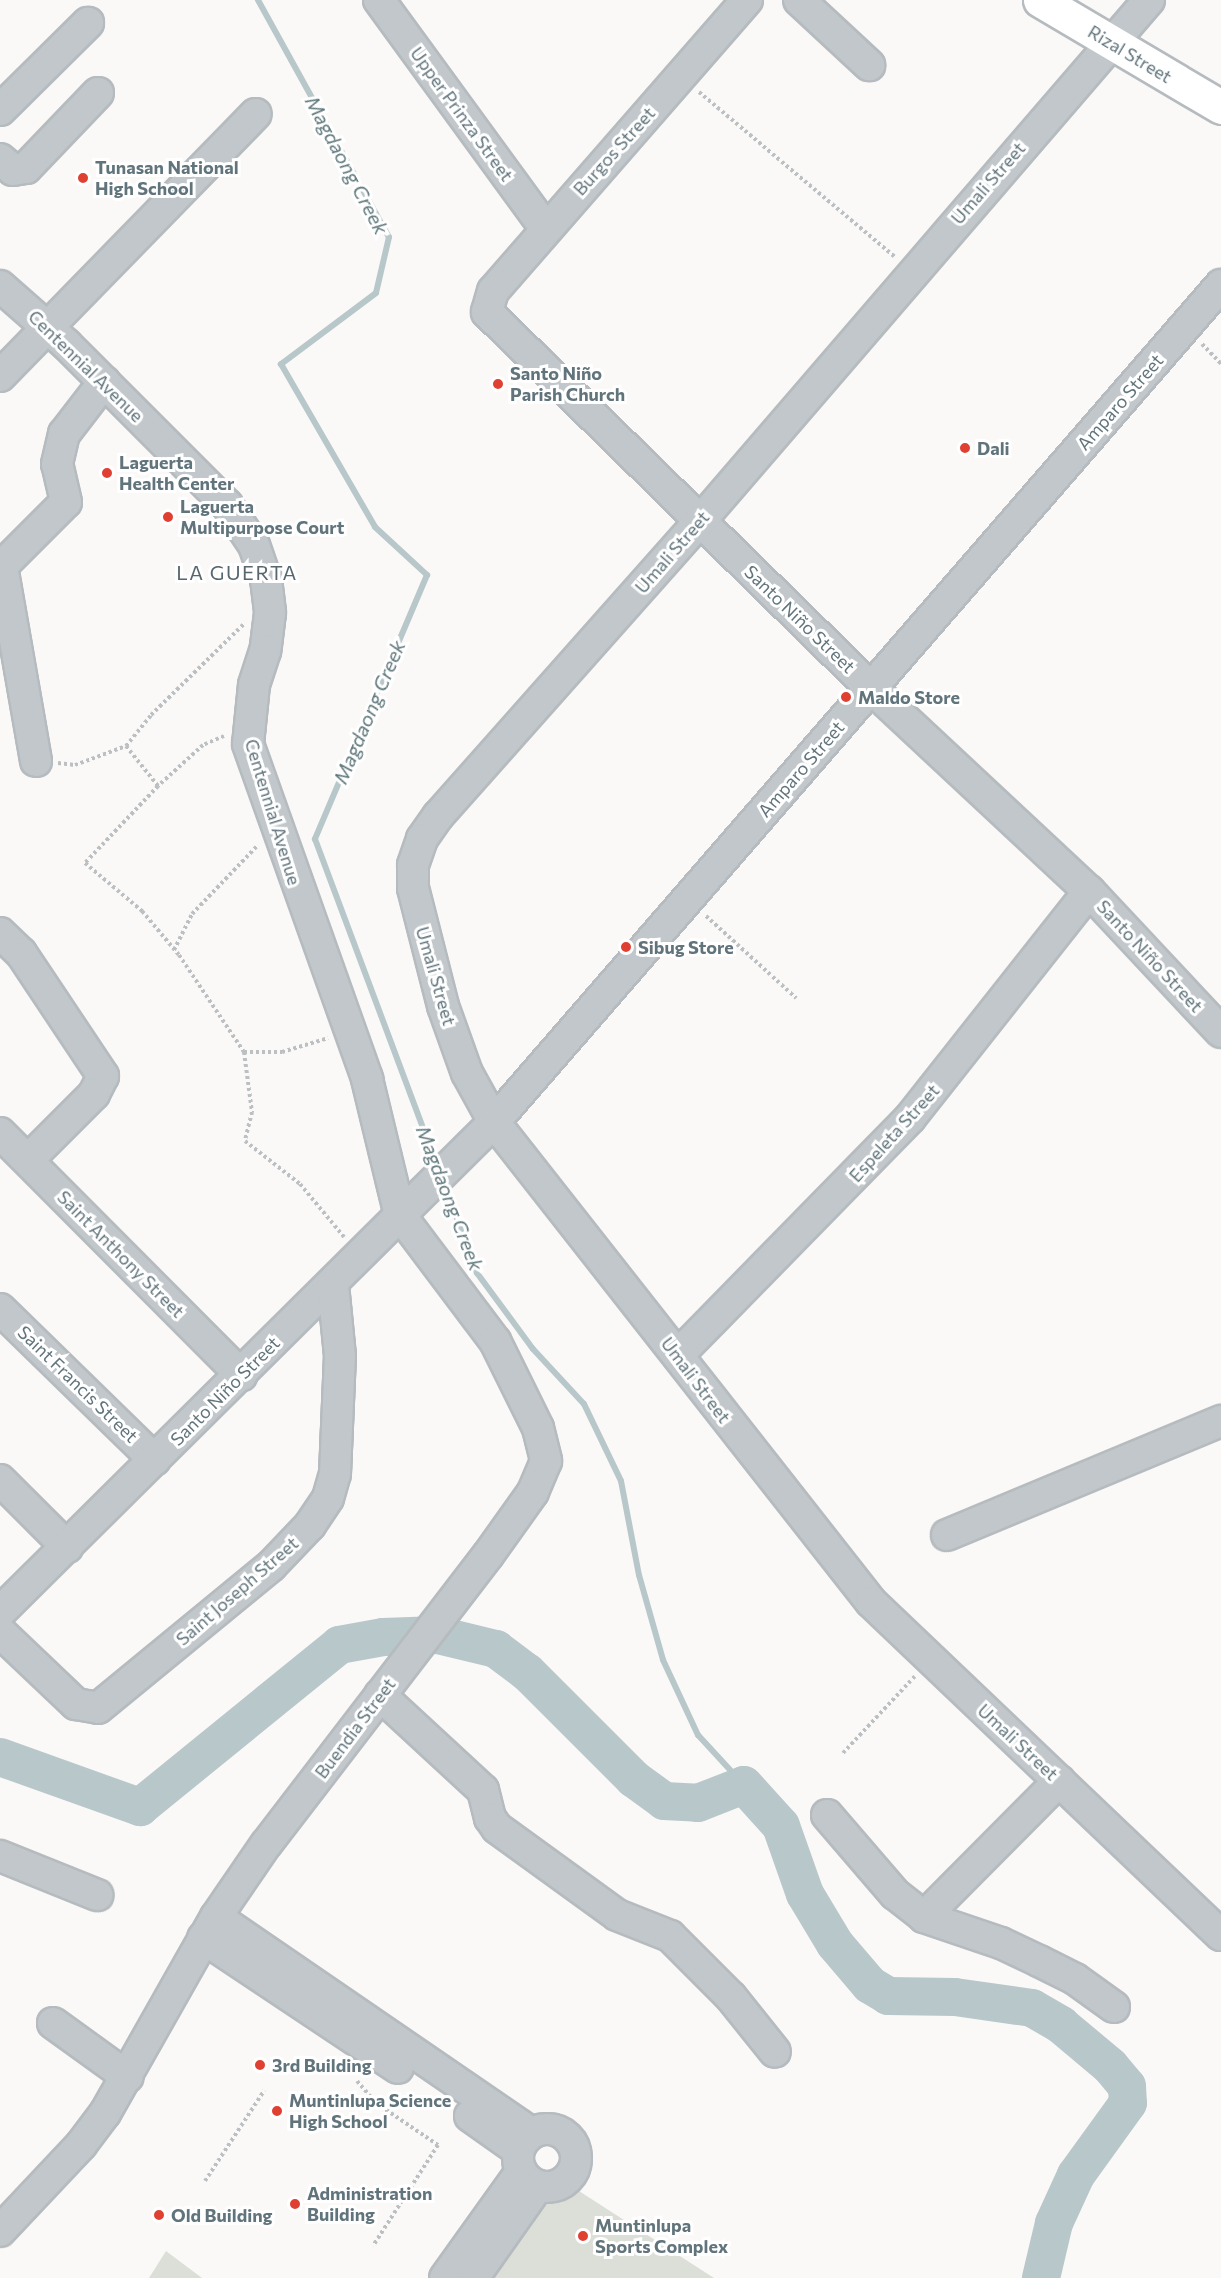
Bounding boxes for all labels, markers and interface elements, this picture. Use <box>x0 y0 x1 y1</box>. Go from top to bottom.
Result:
street label: Rizal Street <box>1084 21 1176 87</box>
street label: Upper Prinza Street <box>406 43 518 185</box>
water label: Magdaong Creek <box>300 92 394 238</box>
street label: Burgos Street <box>569 102 659 200</box>
street label: Umali Street <box>946 138 1030 228</box>
place label: Tunasan National High School <box>95 157 239 200</box>
marker: Tunasan National High School <box>76 171 90 185</box>
street label: Centennial Avenue <box>24 306 148 426</box>
street label: Amparo Street <box>1072 350 1168 454</box>
place label: Santo Niño Parish Church <box>510 363 625 406</box>
marker: Santo Niño Parish Church <box>491 377 505 391</box>
place label: Dali <box>977 437 1010 459</box>
marker: Dali <box>958 441 972 455</box>
place label: Laguerta Health Center <box>119 452 234 494</box>
marker: Laguerta Health Center <box>100 466 114 480</box>
place label: Laguerta Multipurpose Court <box>180 496 344 538</box>
street label: Umali Street <box>630 507 714 597</box>
marker: Laguerta Multipurpose Court <box>161 510 175 524</box>
district label: LA GUERTA <box>176 560 298 584</box>
street label: Santo Niño Street <box>740 561 860 677</box>
water label: Magdaong Creek <box>328 637 410 787</box>
place label: Maldo Store <box>858 686 960 708</box>
marker: Maldo Store <box>839 690 853 704</box>
street label: Amparo Street <box>753 717 849 821</box>
street label: Centennial Avenue <box>241 736 305 888</box>
street label: Santo Niño Street <box>1093 895 1207 1017</box>
street label: Umali Street <box>412 924 460 1028</box>
place label: Sibug Store <box>638 936 734 958</box>
marker: Sibug Store <box>619 940 633 954</box>
street label: Espeleta Street <box>844 1080 944 1186</box>
water label: Magdaong Creek <box>411 1122 489 1274</box>
street label: Saint Anthony Street <box>53 1186 189 1322</box>
street label: Saint Francis Street <box>13 1321 143 1447</box>
street label: Santo Niño Street <box>166 1332 284 1450</box>
street label: Umali Street <box>657 1333 735 1427</box>
street label: Saint Joseph Street <box>172 1532 302 1650</box>
street label: Buendia Street <box>310 1673 400 1783</box>
street label: Umali Street <box>973 1699 1063 1785</box>
place label: 3rd Building <box>272 2054 372 2076</box>
marker: 3rd Building <box>253 2058 267 2072</box>
place label: Muntinlupa Science High School <box>289 2090 451 2132</box>
marker: Muntinlupa Science High School <box>270 2104 284 2118</box>
place label: Administration Building <box>307 2183 433 2226</box>
marker: Administration Building <box>288 2197 302 2211</box>
place label: Old Building <box>171 2204 272 2226</box>
marker: Old Building <box>152 2208 166 2222</box>
place label: Muntinlupa Sports Complex <box>595 2215 728 2258</box>
marker: Muntinlupa Sports Complex <box>576 2229 590 2243</box>

